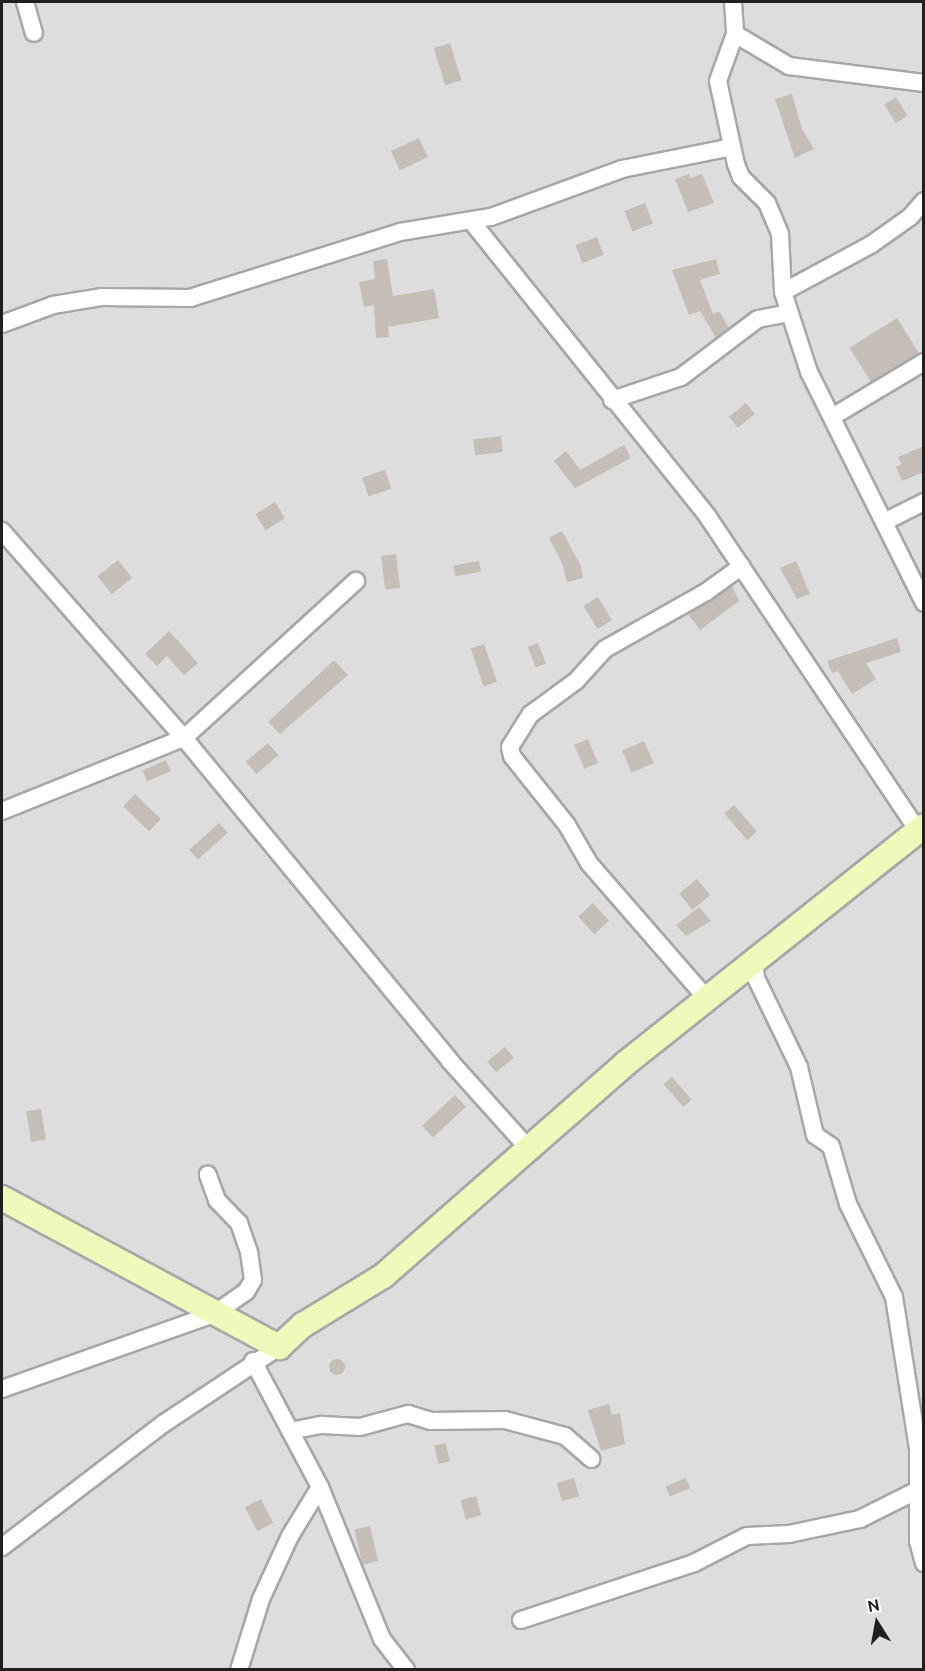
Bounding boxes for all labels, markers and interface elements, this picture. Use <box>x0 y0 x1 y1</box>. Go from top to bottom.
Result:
north arrow <box>847 1593 907 1653</box>
text: N <box>866 1595 881 1615</box>

